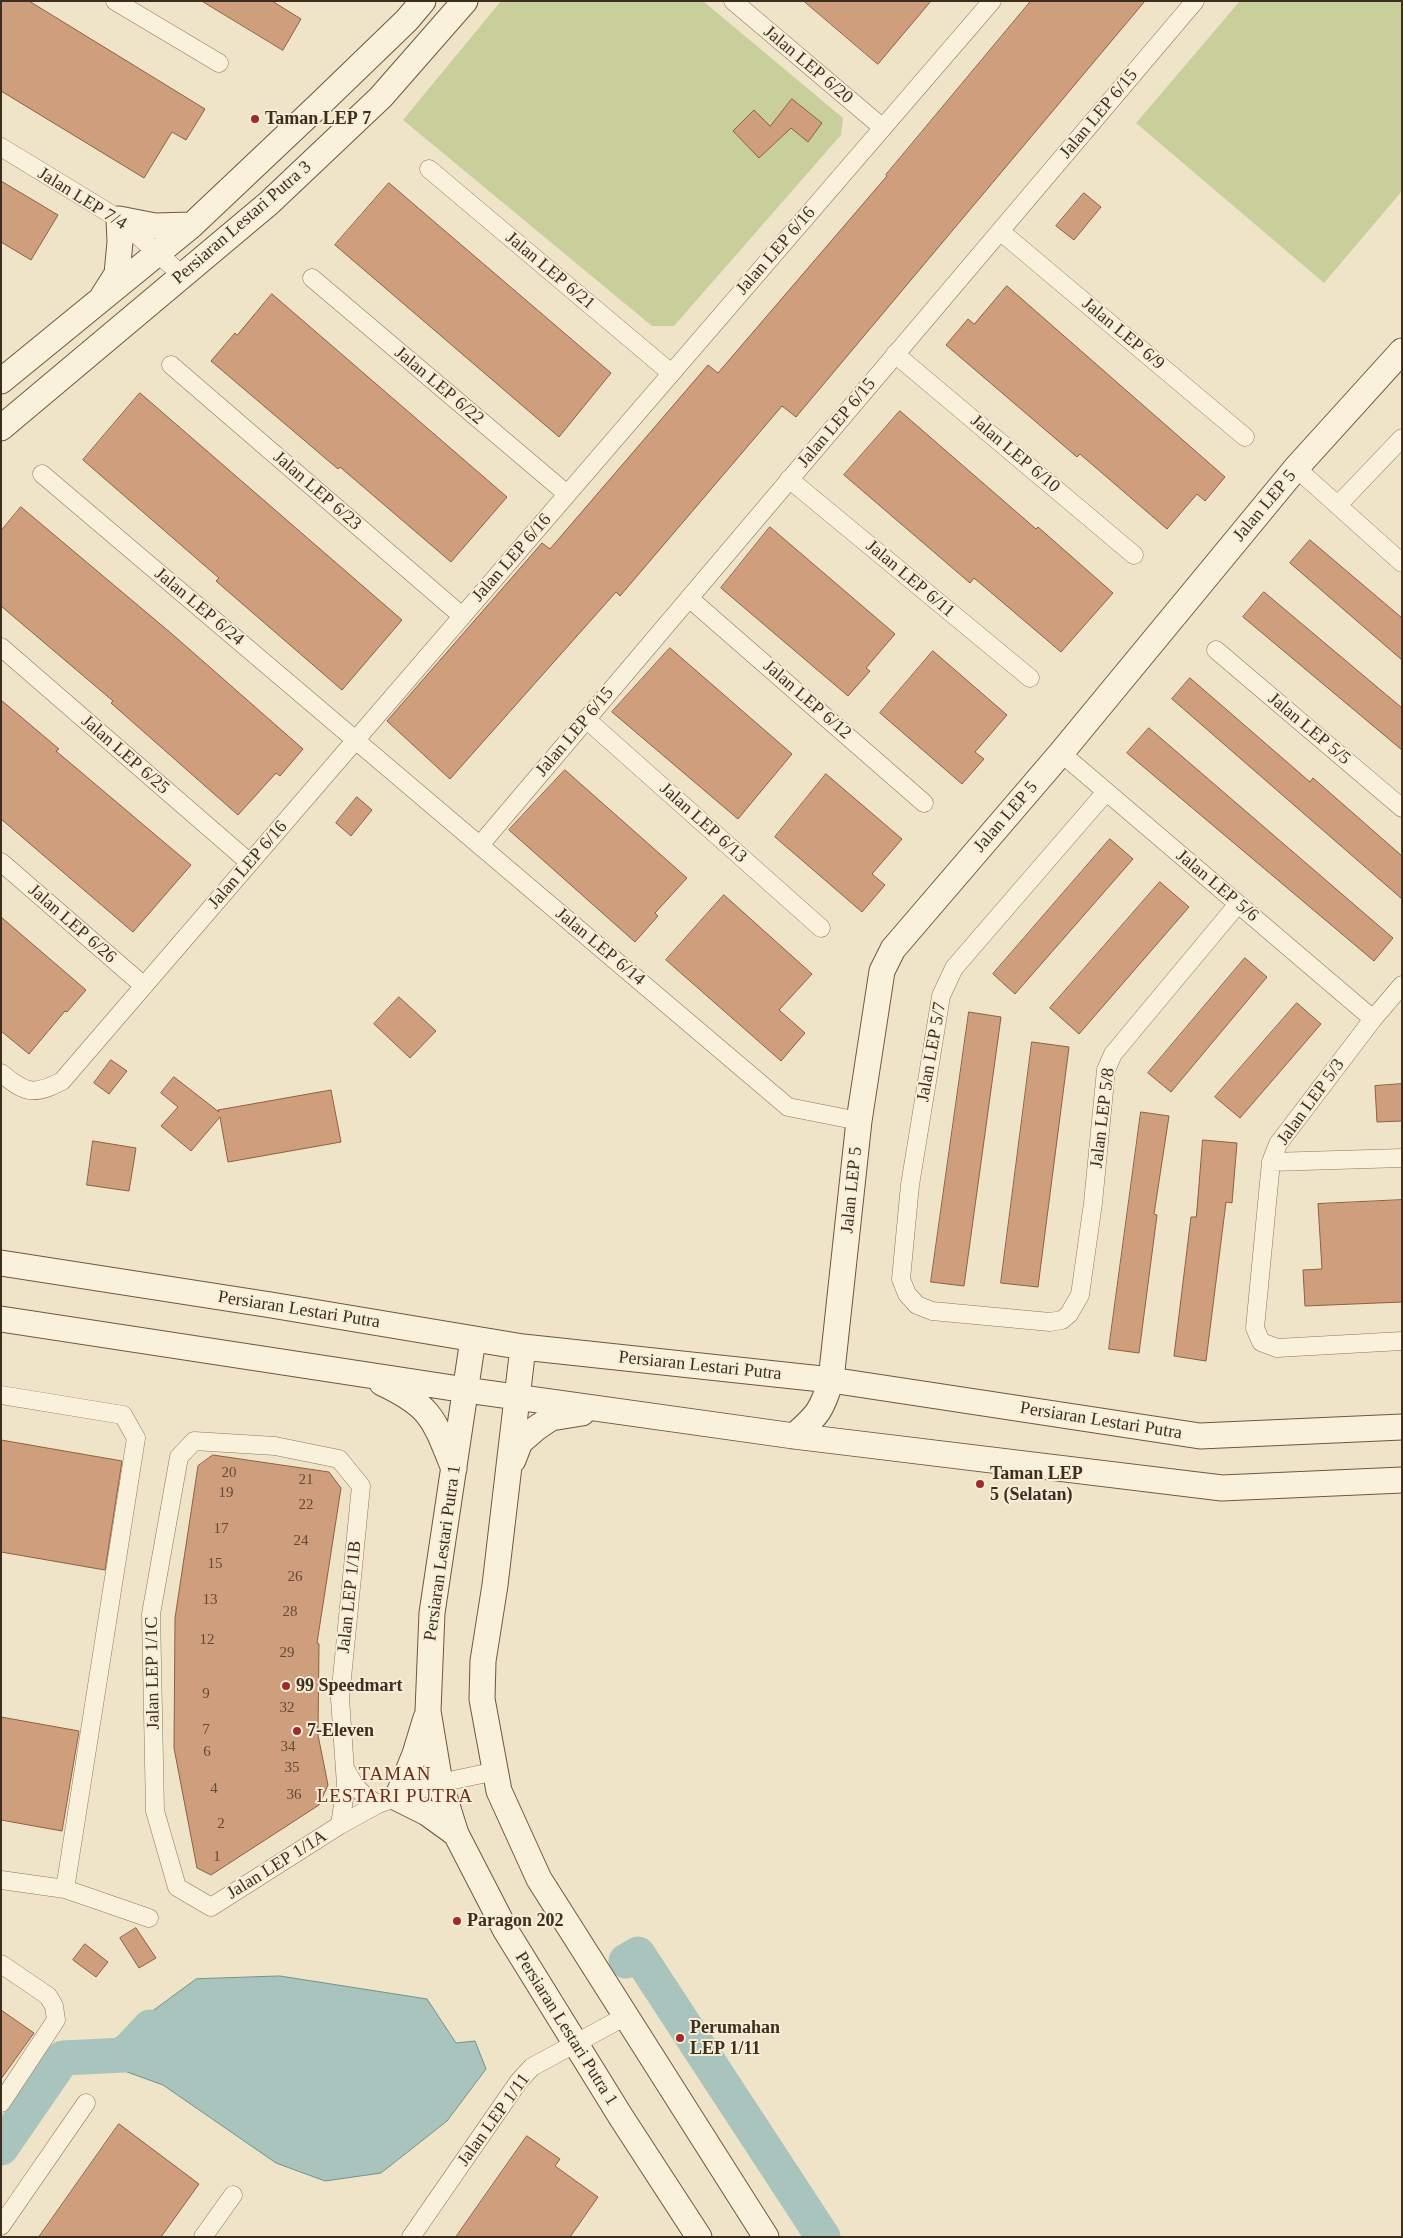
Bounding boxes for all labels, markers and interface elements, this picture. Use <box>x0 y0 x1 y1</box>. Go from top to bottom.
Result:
street label: Jalan LEP 6/20 <box>759 21 857 109</box>
street label: Jalan LEP 6/15 <box>1055 65 1143 163</box>
place label: Taman LEP 7 <box>265 108 371 130</box>
marker: Taman LEP 7 <box>249 113 261 125</box>
street label: Persiaran Lestari Putra 3 <box>168 157 316 289</box>
street label: Jalan LEP 7/4 <box>33 163 131 235</box>
street label: Jalan LEP 6/16 <box>732 202 820 300</box>
street label: Jalan LEP 6/21 <box>501 227 599 315</box>
street label: Jalan LEP 6/9 <box>1077 293 1169 375</box>
street label: Jalan LEP 6/22 <box>390 342 488 430</box>
street label: Jalan LEP 6/15 <box>793 374 881 472</box>
street label: Jalan LEP 6/10 <box>966 410 1064 498</box>
street label: Jalan LEP 6/23 <box>268 447 366 535</box>
street label: Jalan LEP 5 <box>1229 466 1301 546</box>
street label: Jalan LEP 6/16 <box>468 509 556 607</box>
street label: Jalan LEP 6/11 <box>861 536 959 622</box>
street label: Jalan LEP 6/24 <box>150 563 248 651</box>
street label: Jalan LEP 6/12 <box>758 656 856 744</box>
street label: Jalan LEP 6/15 <box>531 683 619 781</box>
street label: Jalan LEP 5/5 <box>1263 688 1355 770</box>
street label: Jalan LEP 6/25 <box>76 711 174 799</box>
street label: Jalan LEP 5 <box>969 777 1043 857</box>
street label: Jalan LEP 6/13 <box>655 778 751 868</box>
street label: Jalan LEP 6/16 <box>204 816 292 914</box>
street label: Jalan LEP 5/6 <box>1171 845 1263 927</box>
street label: Jalan LEP 6/26 <box>23 880 121 968</box>
street label: Jalan LEP 6/14 <box>551 903 649 991</box>
street label: Jalan LEP 5/7 <box>913 1000 951 1104</box>
street label: Jalan LEP 5/3 <box>1273 1055 1349 1149</box>
street label: Jalan LEP 5/8 <box>1086 1067 1120 1169</box>
street label: Jalan LEP 5 <box>837 1146 867 1234</box>
street label: Persiaran Lestari Putra <box>216 1287 382 1333</box>
street label: Persiaran Lestari Putra <box>617 1347 783 1385</box>
street label: Persiaran Lestari Putra <box>1018 1398 1184 1444</box>
place label: Taman LEP 5 (Selatan) <box>990 1463 1083 1506</box>
house number: 20 <box>222 1464 236 1482</box>
street label: Persiaran Lestari Putra 1 <box>420 1464 466 1642</box>
house number: 21 <box>298 1471 314 1489</box>
marker: Taman LEP 5 (Selatan) <box>974 1478 986 1490</box>
house number: 19 <box>218 1484 234 1502</box>
house number: 22 <box>298 1496 314 1514</box>
house number: 17 <box>214 1520 228 1538</box>
house number: 24 <box>294 1532 308 1550</box>
street label: Jalan LEP 1/1B <box>333 1540 367 1654</box>
house number: 15 <box>208 1555 222 1573</box>
house number: 26 <box>288 1568 302 1586</box>
house number: 13 <box>202 1591 218 1609</box>
house number: 28 <box>282 1603 298 1621</box>
street label: Jalan LEP 1/1C <box>141 1616 165 1730</box>
house number: 12 <box>200 1631 214 1649</box>
house number: 29 <box>280 1644 294 1662</box>
place label: 99 Speedmart <box>296 1675 402 1697</box>
marker: 99 Speedmart <box>280 1680 292 1692</box>
house number: 9 <box>202 1685 210 1703</box>
house number: 32 <box>280 1699 294 1717</box>
place label: 7-Eleven <box>307 1720 374 1742</box>
house number: 7 <box>202 1721 210 1739</box>
marker: 7-Eleven <box>291 1725 303 1737</box>
house number: 34 <box>280 1738 296 1756</box>
house number: 6 <box>203 1743 211 1761</box>
house number: 35 <box>284 1759 300 1777</box>
district label: TAMAN LESTARI PUTRA <box>315 1764 475 1808</box>
house number: 4 <box>210 1780 218 1798</box>
house number: 36 <box>286 1786 302 1804</box>
house number: 2 <box>217 1815 225 1833</box>
street label: Jalan LEP 1/1A <box>223 1826 331 1904</box>
house number: 1 <box>213 1848 221 1866</box>
place label: Paragon 202 <box>467 1910 563 1932</box>
marker: Paragon 202 <box>451 1915 463 1927</box>
street label: Persiaran Lestari Putra 1 <box>510 1948 622 2110</box>
place label: Perumahan LEP 1/11 <box>690 2017 780 2060</box>
marker: Perumahan LEP 1/11 <box>674 2032 686 2044</box>
street label: Jalan LEP 1/11 <box>453 2069 535 2171</box>

